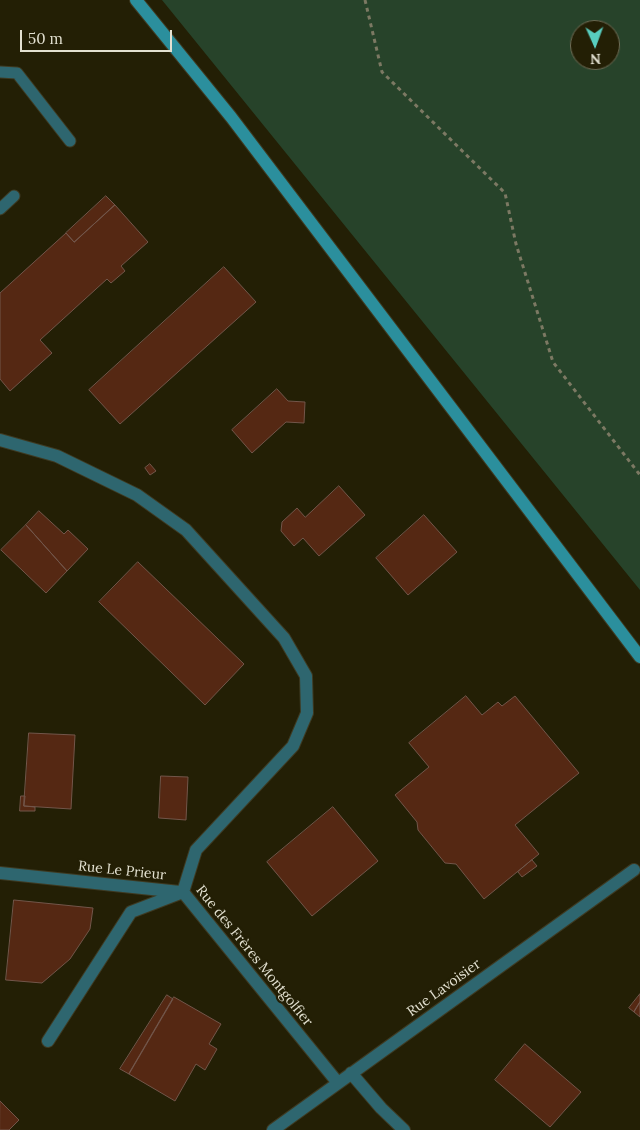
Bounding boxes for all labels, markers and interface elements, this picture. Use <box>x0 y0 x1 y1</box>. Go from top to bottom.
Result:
scale bar <box>22 20 175 52</box>
north arrow <box>570 20 620 70</box>
text: 50 m <box>28 29 63 48</box>
text: N <box>590 50 601 68</box>
street label: Rue Le Prieur <box>77 858 167 884</box>
street label: Rue des Frères Montgolfier <box>192 882 316 1030</box>
street label: Rue Lavoisier <box>404 956 484 1020</box>

